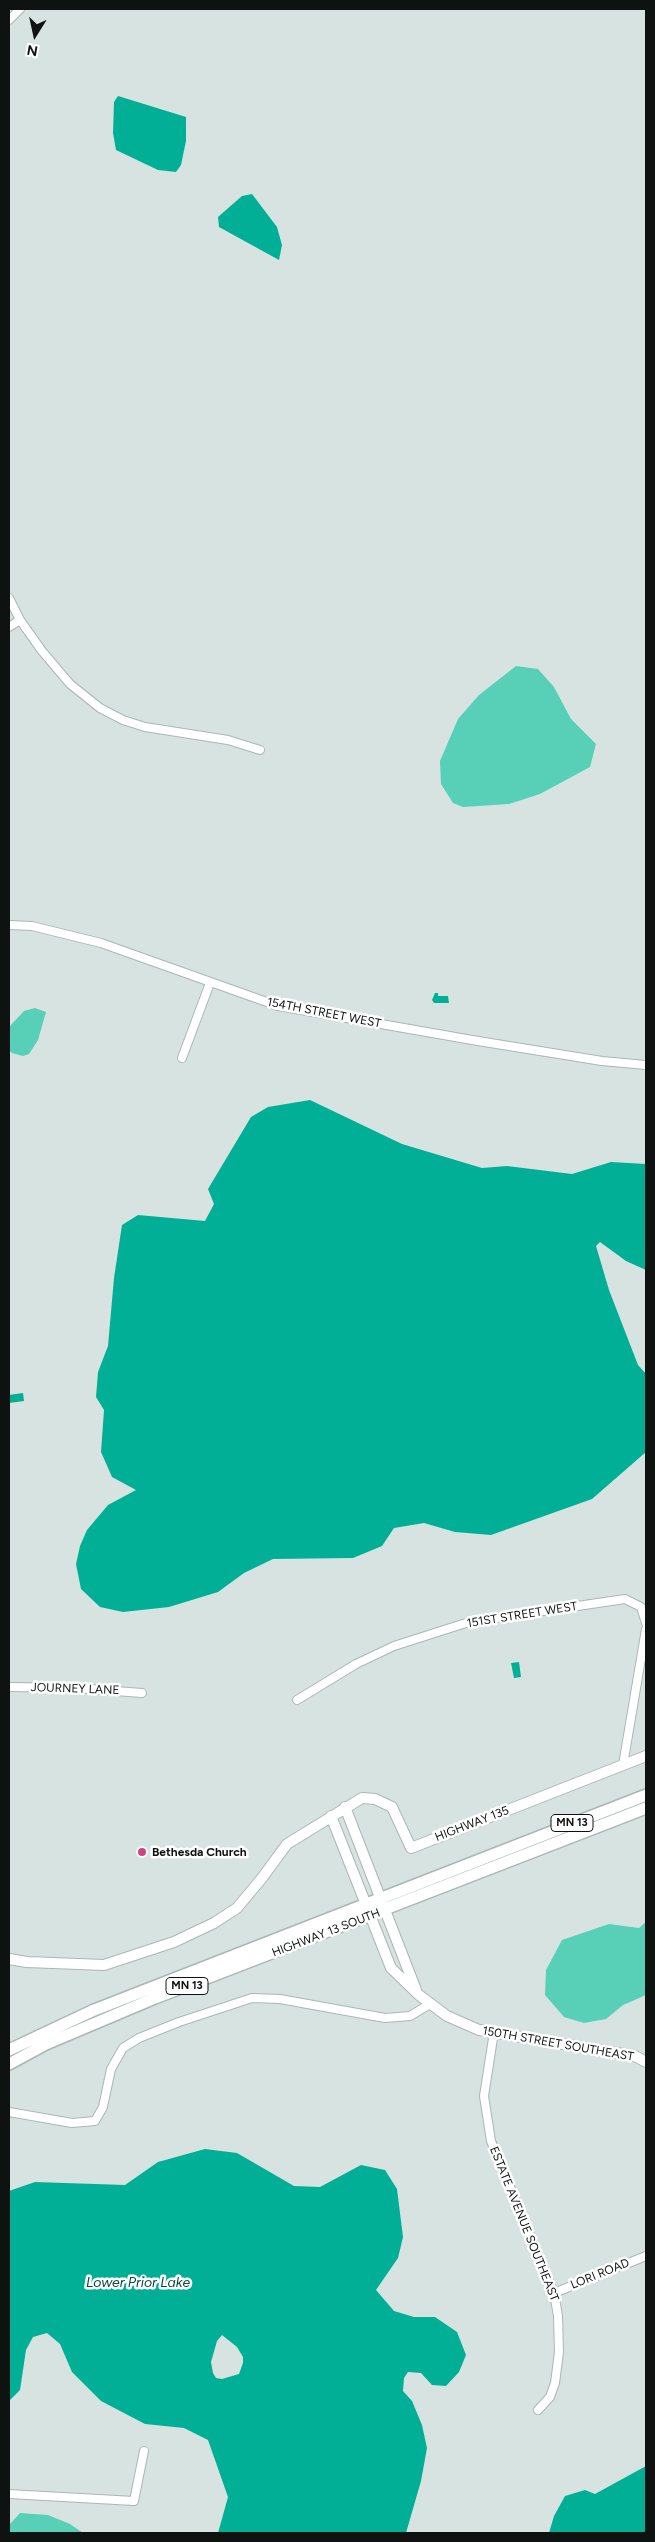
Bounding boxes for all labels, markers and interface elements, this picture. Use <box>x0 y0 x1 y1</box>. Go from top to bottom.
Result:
north arrow <box>10 10 60 60</box>
text: N <box>26 41 39 60</box>
street label: 154TH STREET WEST <box>266 995 382 1031</box>
street label: 151ST STREET WEST <box>466 1599 578 1631</box>
street label: JOURNEY LANE <box>30 1680 120 1698</box>
street label: HIGHWAY 135 <box>433 1803 511 1845</box>
road number: MN 13 <box>551 1815 593 1832</box>
place label: Bethesda Church <box>152 1845 247 1859</box>
marker: Bethesda Church <box>136 1846 148 1858</box>
street label: HIGHWAY 13 SOUTH <box>270 1906 382 1960</box>
road number: MN 13 <box>166 1978 208 1994</box>
street label: 150TH STREET SOUTHEAST <box>481 2024 635 2064</box>
street label: ESTATE AVENUE SOUTHEAST <box>486 2144 562 2304</box>
street label: LORI ROAD <box>568 2256 632 2292</box>
water label: Lower Prior Lake <box>86 2275 190 2291</box>

